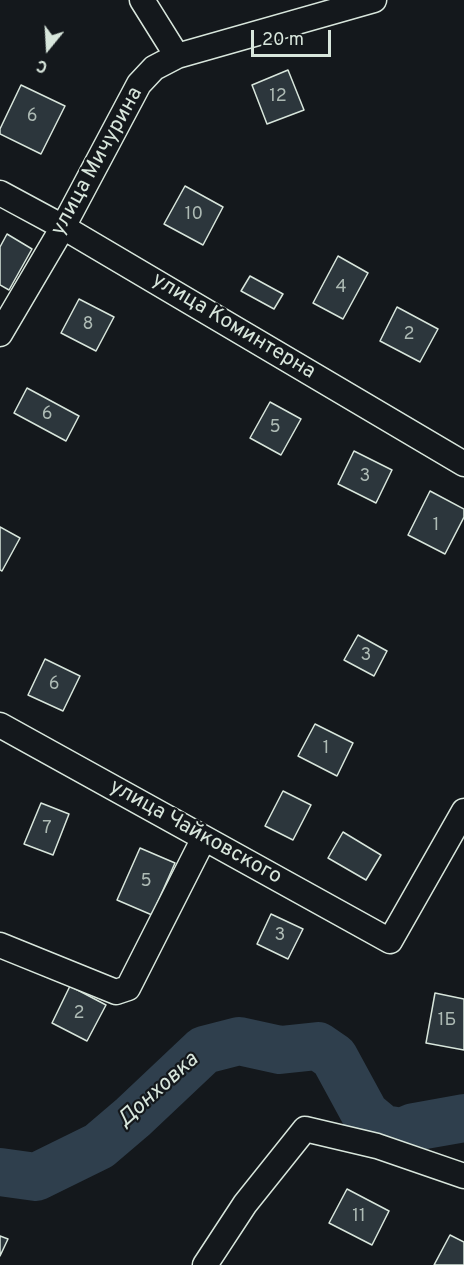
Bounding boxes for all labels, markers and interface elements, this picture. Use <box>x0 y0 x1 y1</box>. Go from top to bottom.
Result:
north arrow <box>18 18 78 78</box>
scale bar <box>254 18 334 56</box>
text: 20 m <box>262 29 304 52</box>
text: С <box>34 54 50 76</box>
street label: улица Мичурина <box>47 83 149 241</box>
house number: 12 <box>269 86 287 108</box>
house number: 6 <box>27 106 37 128</box>
house number: 10 <box>185 204 203 226</box>
street label: улица Коминтерна <box>147 268 319 386</box>
house number: 4 <box>335 277 347 299</box>
house number: 8 <box>83 314 93 336</box>
house number: 2 <box>403 324 415 346</box>
house number: 6 <box>42 404 52 426</box>
house number: 5 <box>269 417 281 439</box>
house number: 3 <box>360 466 370 488</box>
house number: 1 <box>433 515 439 537</box>
house number: 3 <box>361 645 371 667</box>
house number: 6 <box>49 674 59 696</box>
house number: 1 <box>323 738 329 760</box>
street label: улица Чайковского <box>104 775 286 891</box>
house number: 7 <box>42 818 52 840</box>
house number: 5 <box>140 871 152 893</box>
house number: 3 <box>275 925 285 947</box>
house number: 2 <box>73 1003 85 1025</box>
house number: 1Б <box>438 1010 456 1032</box>
water label: Донховка <box>113 1048 205 1134</box>
house number: 11 <box>352 1206 366 1228</box>

